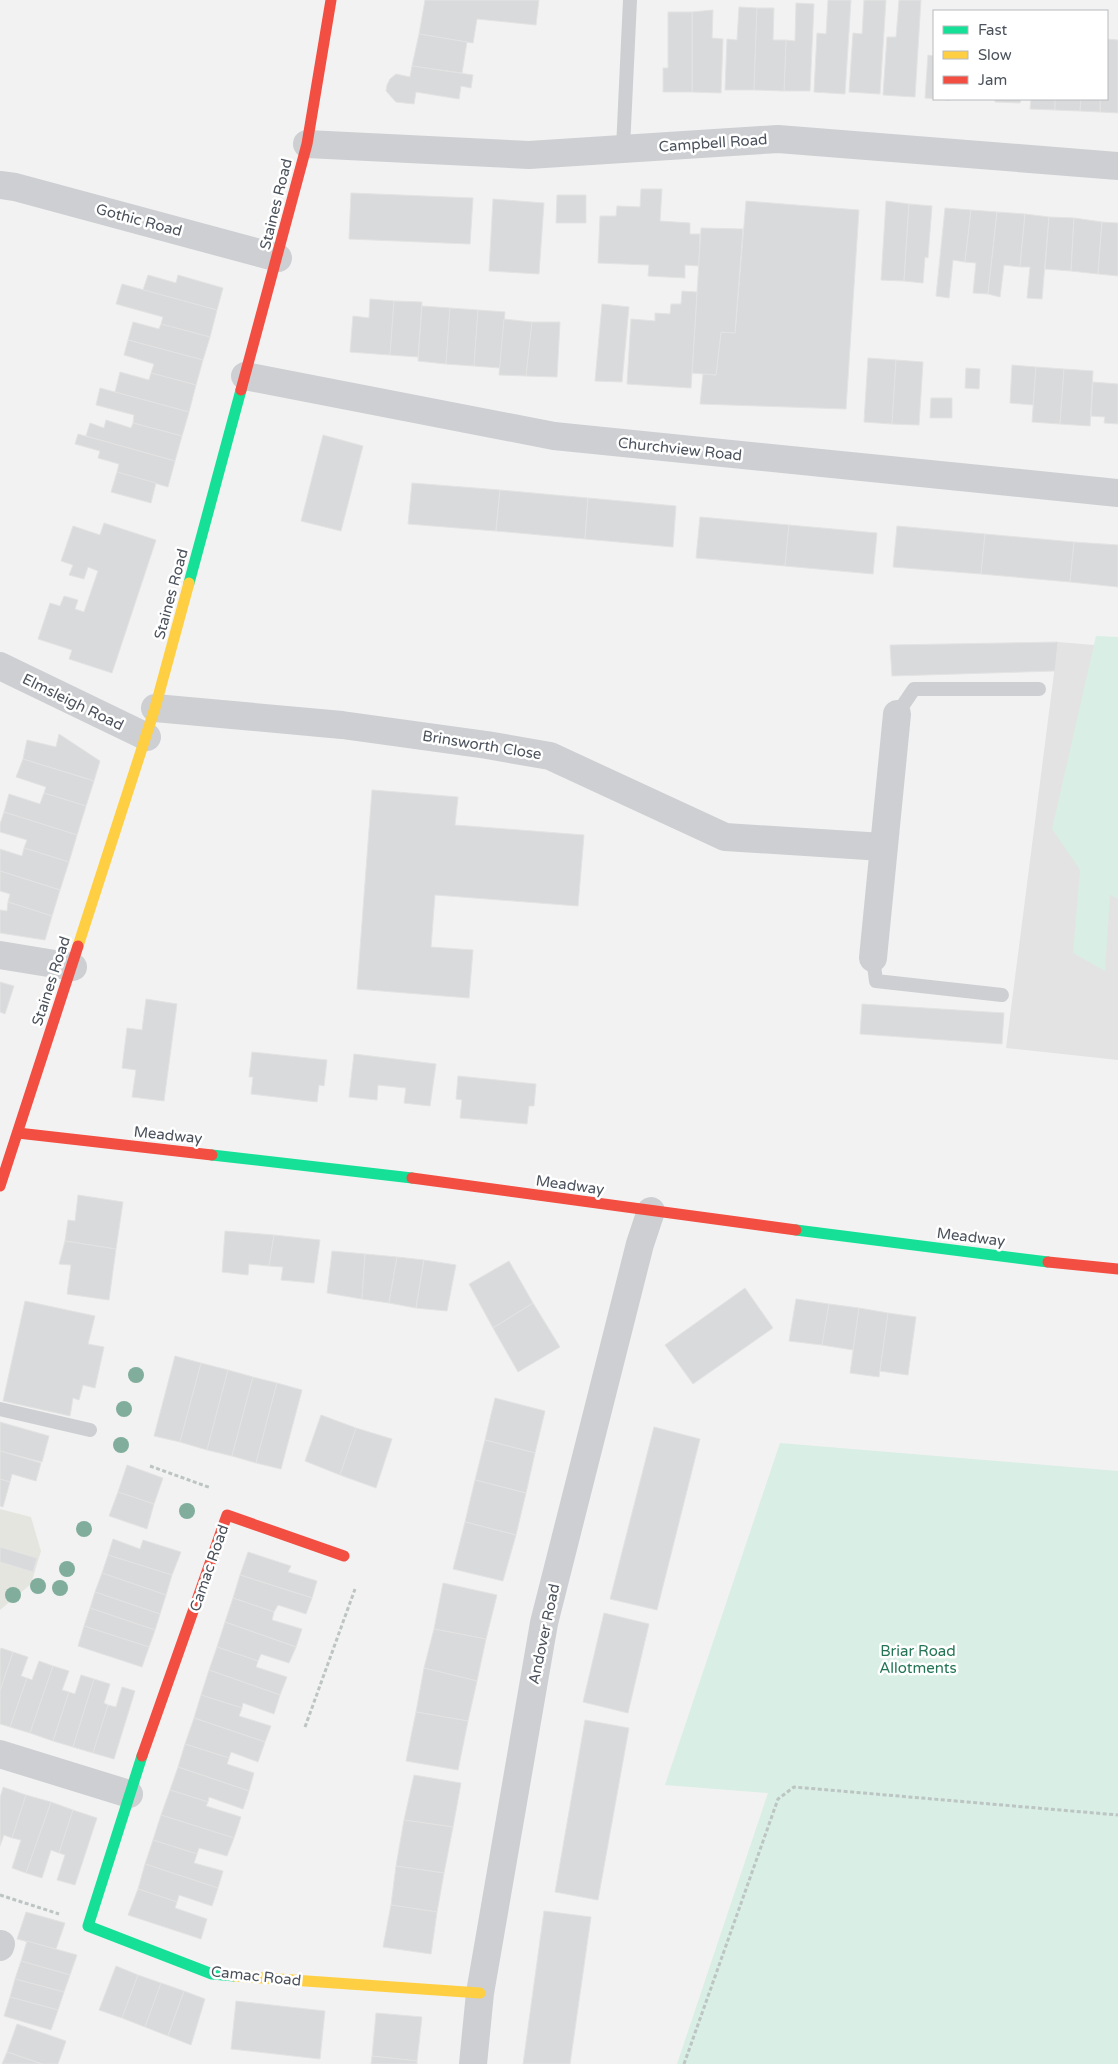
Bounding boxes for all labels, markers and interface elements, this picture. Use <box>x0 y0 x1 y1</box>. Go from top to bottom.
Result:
legend <box>933 10 1108 100</box>
text: Fast <box>978 21 1008 39</box>
text: Slow <box>978 46 1012 64</box>
text: Jam <box>978 71 1007 89</box>
street label: Campbell Road <box>658 130 768 156</box>
street label: Staines Road <box>256 157 296 251</box>
street label: Gothic Road <box>94 200 184 240</box>
street label: Churchview Road <box>617 434 743 464</box>
street label: Staines Road <box>150 547 192 641</box>
street label: Elmsleigh Road <box>19 670 127 734</box>
street label: Brinsworth Close <box>421 727 543 763</box>
street label: Staines Road <box>28 934 74 1028</box>
street label: Meadway <box>133 1122 203 1148</box>
street label: Meadway <box>535 1171 605 1199</box>
street label: Meadway <box>936 1224 1006 1250</box>
street label: Camac Road <box>186 1522 232 1614</box>
street label: Andover Road <box>525 1582 563 1686</box>
park label: Briar Road Allotments <box>879 1642 957 1677</box>
street label: Camac Road <box>210 1962 302 1990</box>

